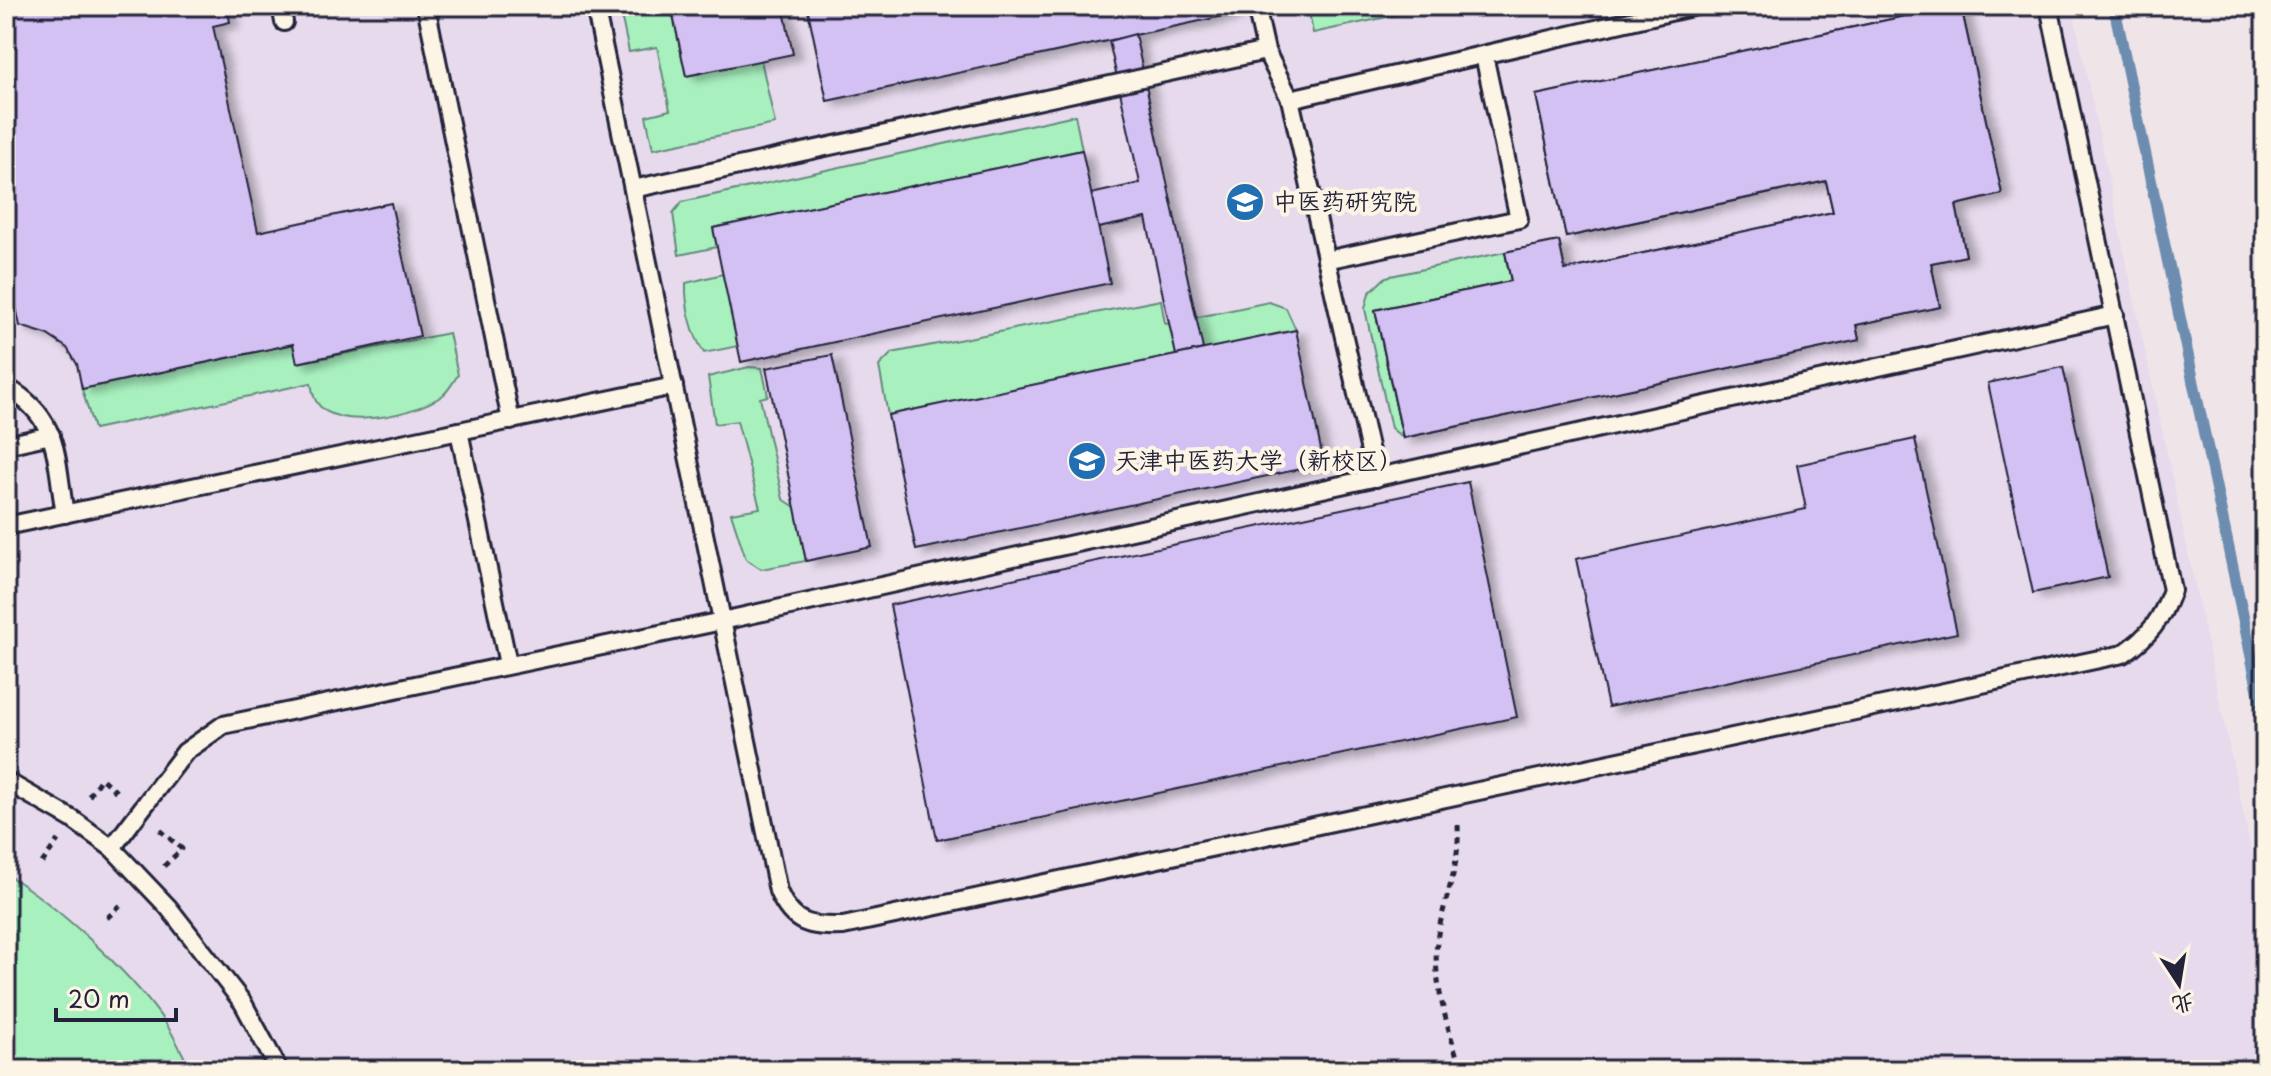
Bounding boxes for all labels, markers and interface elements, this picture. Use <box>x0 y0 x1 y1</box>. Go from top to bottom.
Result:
school or university icon: 中医药研究院 <box>1224 181 1266 223</box>
place label: 中医药研究院 <box>1273 182 1417 218</box>
school or university icon: 天津中医药大学（新校区） <box>1066 440 1108 482</box>
place label: 天津中医药大学（新校区） <box>1115 441 1403 477</box>
north arrow <box>2139 944 2219 1024</box>
scale bar <box>56 972 176 1022</box>
text: 20 m <box>68 980 130 1016</box>
text: 北 <box>2169 987 2198 1023</box>

